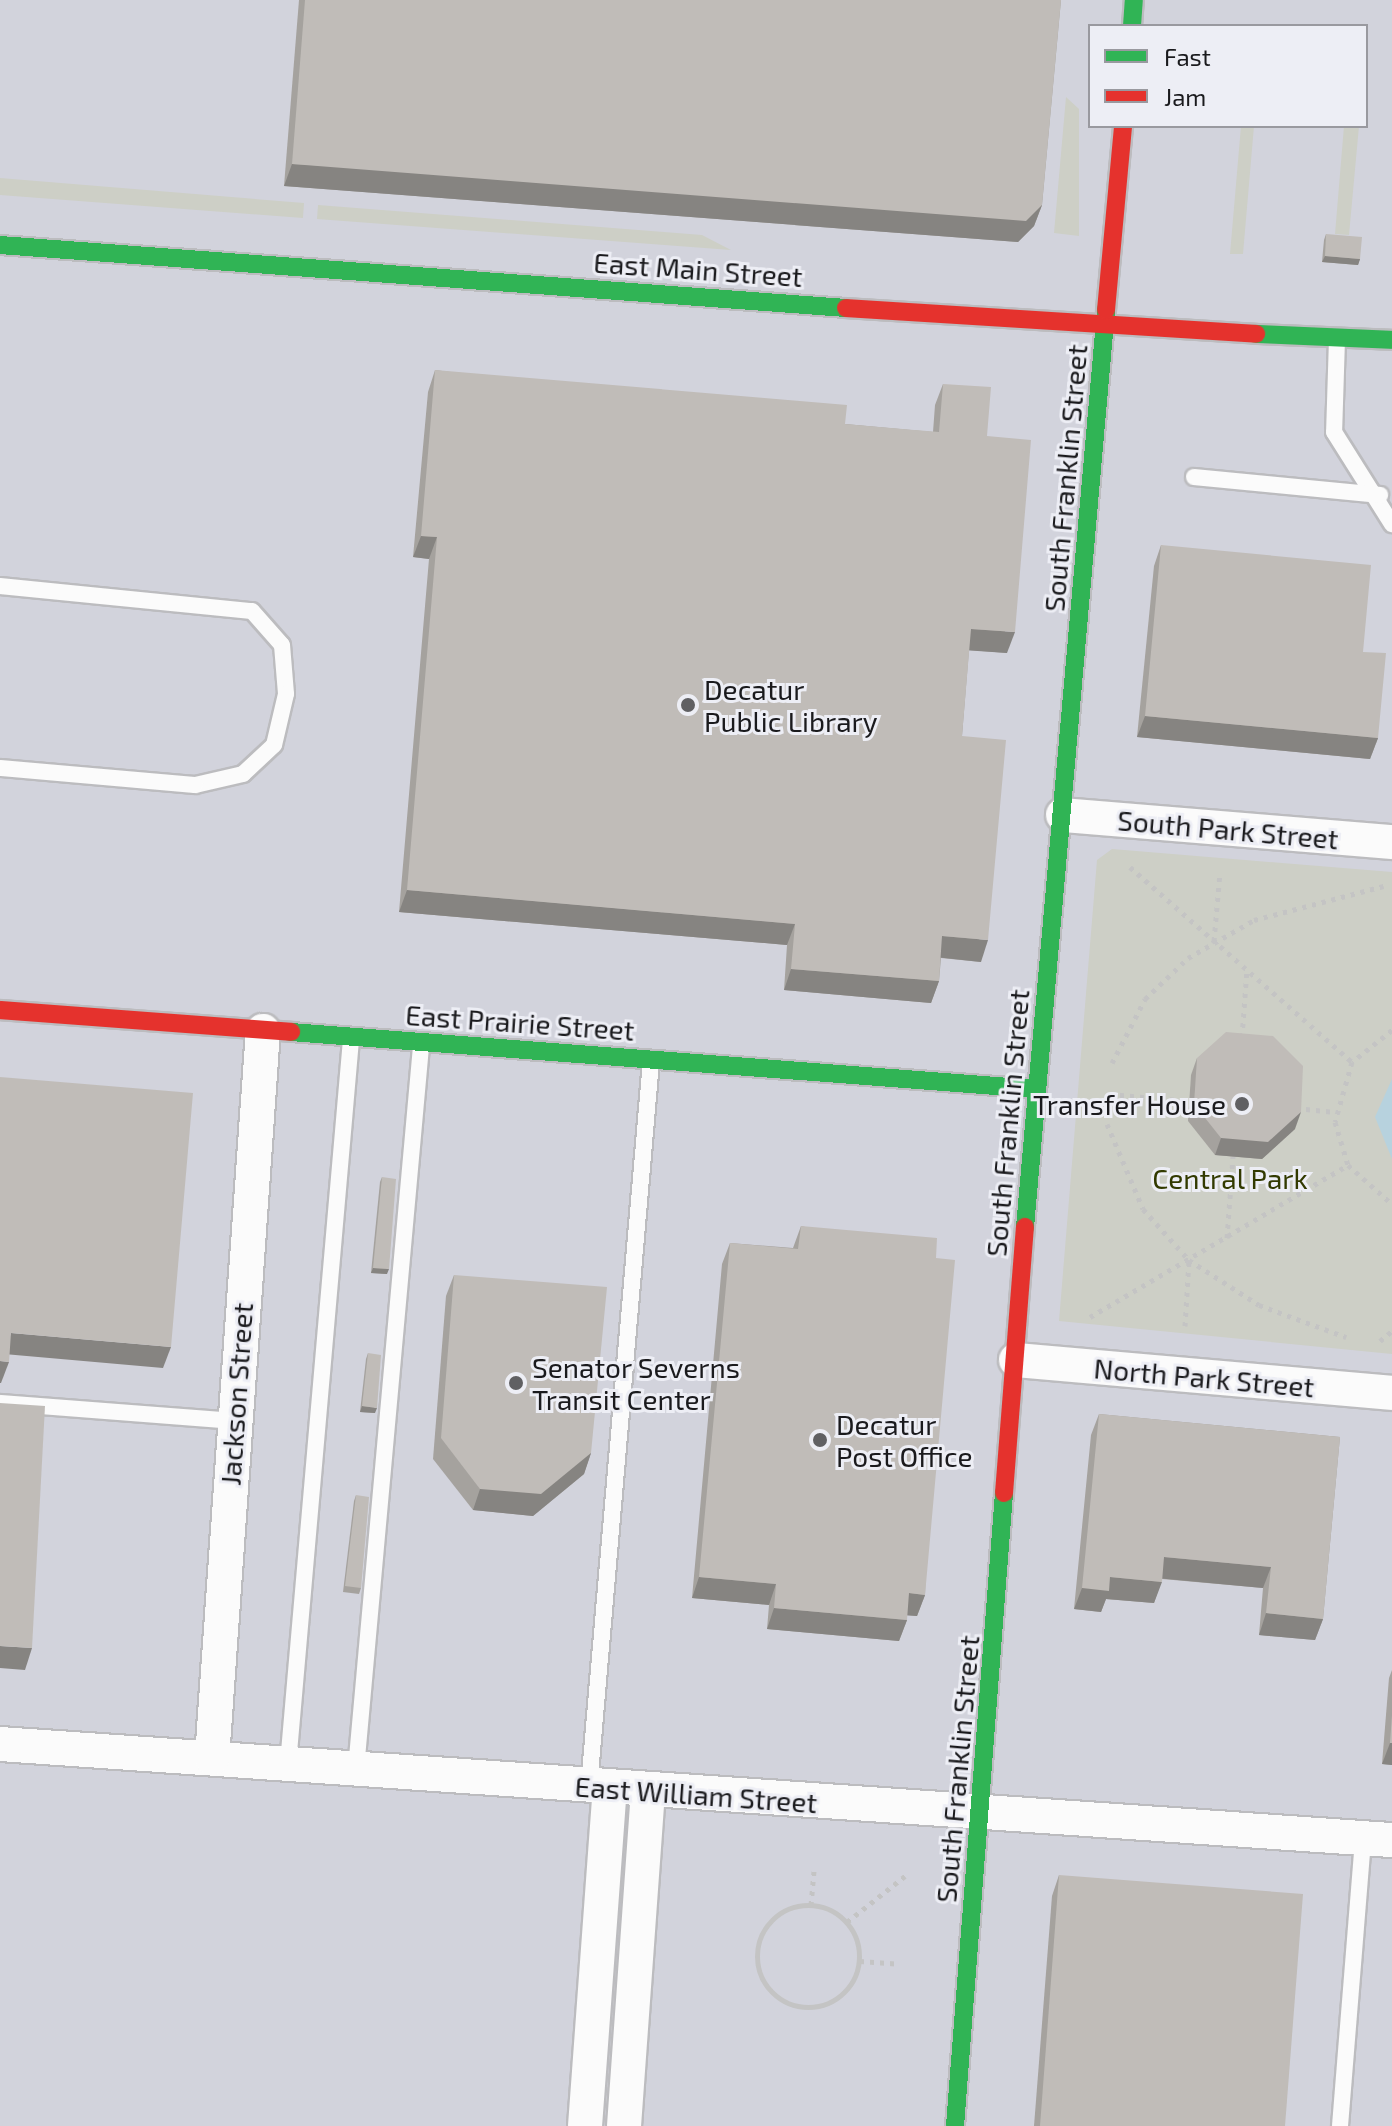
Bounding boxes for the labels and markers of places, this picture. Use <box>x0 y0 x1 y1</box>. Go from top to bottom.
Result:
place label: Decatur Public Library <box>704 672 878 738</box>
marker: Decatur Public Library <box>679 696 697 714</box>
place label: Transfer House <box>1032 1087 1226 1121</box>
marker: Transfer House <box>1233 1095 1251 1113</box>
place label: Senator Severns Transit Center <box>532 1350 741 1416</box>
marker: Senator Severns Transit Center <box>507 1374 525 1392</box>
place label: Decatur Post Office <box>836 1407 973 1473</box>
marker: Decatur Post Office <box>811 1431 829 1449</box>

